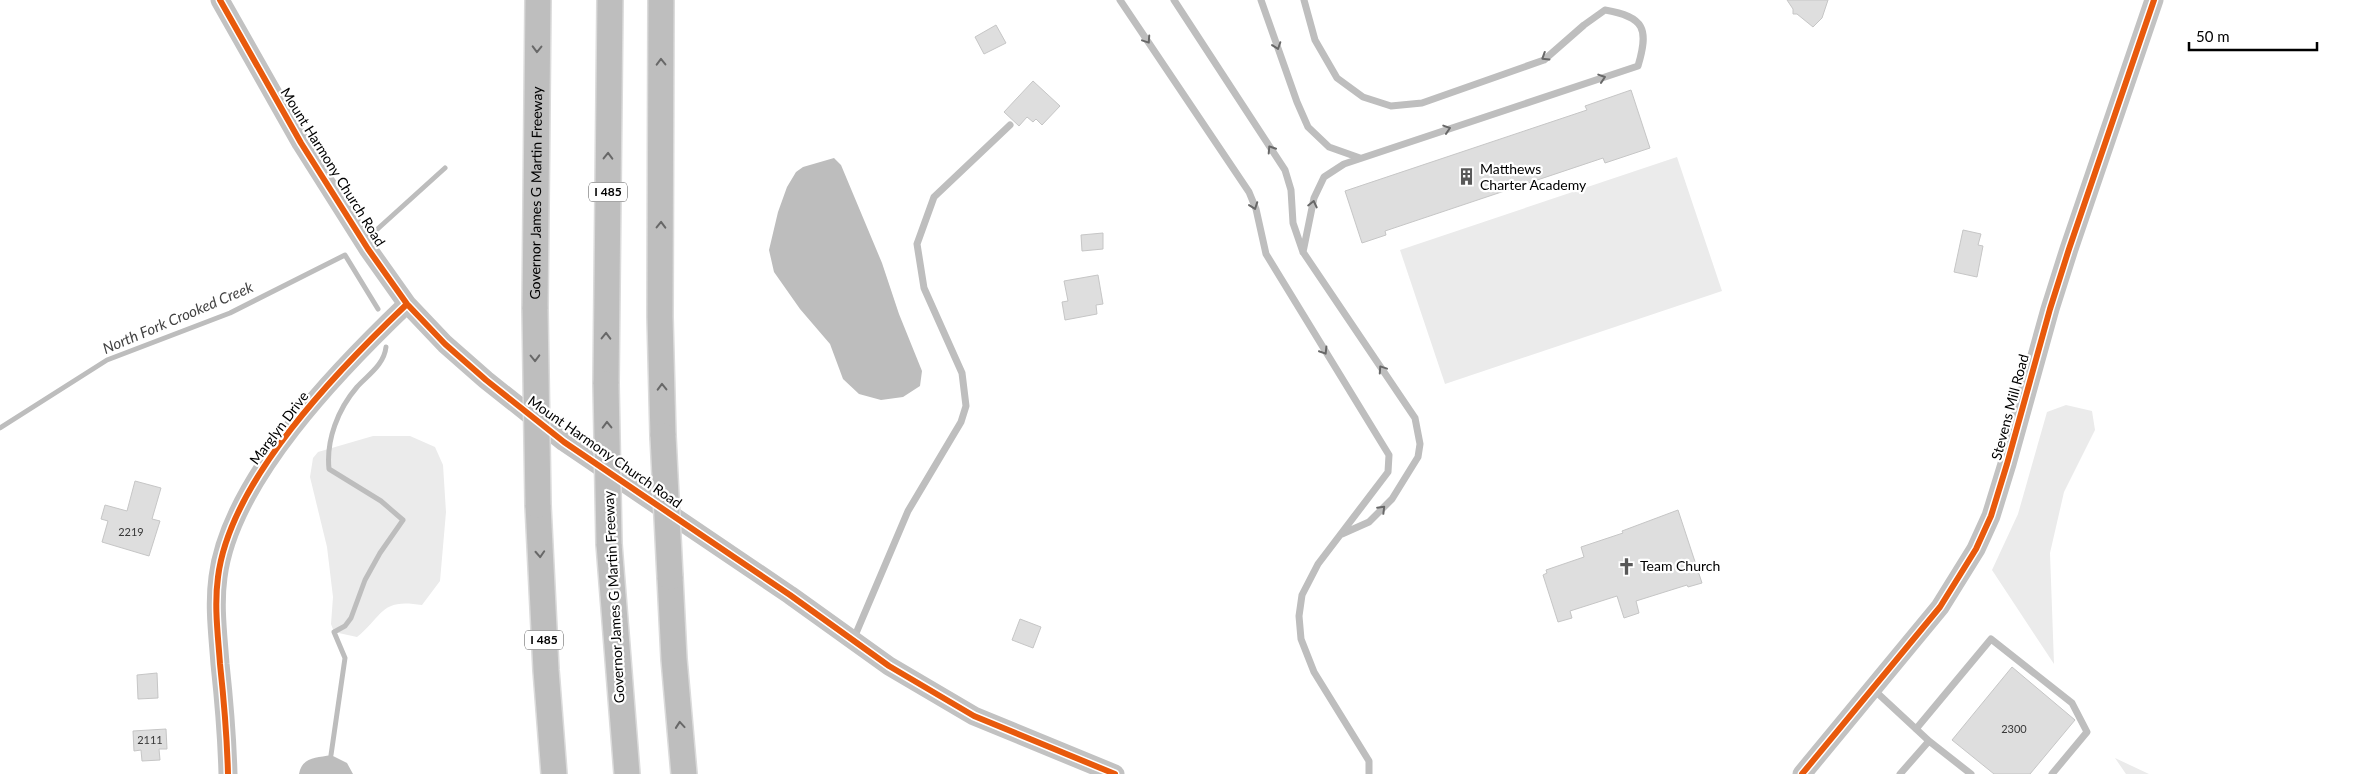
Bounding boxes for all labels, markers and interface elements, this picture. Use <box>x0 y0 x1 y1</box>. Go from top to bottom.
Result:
scale bar <box>2189 20 2316 52</box>
text: 50 m <box>2196 27 2230 45</box>
one-way arrow <box>1141 35 1150 44</box>
one-way arrow <box>1271 41 1281 50</box>
one-way arrow <box>532 45 543 53</box>
one-way arrow <box>1541 51 1550 61</box>
one-way arrow <box>656 58 667 66</box>
one-way arrow <box>1597 74 1605 84</box>
street label: Mount Harmony Church Road <box>278 84 389 249</box>
street label: Governor James G Martin Freeway <box>526 86 545 300</box>
one-way arrow <box>1443 125 1451 135</box>
one-way arrow <box>1268 146 1277 155</box>
one-way arrow <box>603 151 613 159</box>
place label: Matthews Charter Academy <box>1480 160 1587 193</box>
building icon: Matthews Charter Academy <box>1456 167 1476 187</box>
road number: I 485 <box>589 182 627 202</box>
one-way arrow <box>1307 200 1318 209</box>
one-way arrow <box>1248 201 1258 210</box>
one-way arrow <box>656 220 666 228</box>
water label: North Fork Crooked Creek <box>100 277 256 357</box>
one-way arrow <box>601 331 611 339</box>
one-way arrow <box>1317 345 1327 354</box>
street label: Stevens Mill Road <box>1987 352 2032 462</box>
one-way arrow <box>530 354 541 362</box>
one-way arrow <box>1378 365 1388 374</box>
one-way arrow <box>656 383 667 391</box>
street label: Marglyn Drive <box>246 388 312 468</box>
street label: Mount Harmony Church Road <box>525 392 685 511</box>
one-way arrow <box>602 421 612 429</box>
street label: Governor James G Martin Freeway <box>599 490 628 704</box>
one-way arrow <box>1376 506 1385 515</box>
house number: 2219 <box>118 525 144 538</box>
one-way arrow <box>535 550 545 558</box>
church icon: Team Church <box>1616 556 1636 576</box>
place label: Team Church <box>1640 557 1720 574</box>
road number: I 485 <box>525 630 563 650</box>
one-way arrow <box>675 721 686 729</box>
house number: 2300 <box>2001 722 2027 735</box>
house number: 2111 <box>137 733 163 746</box>

